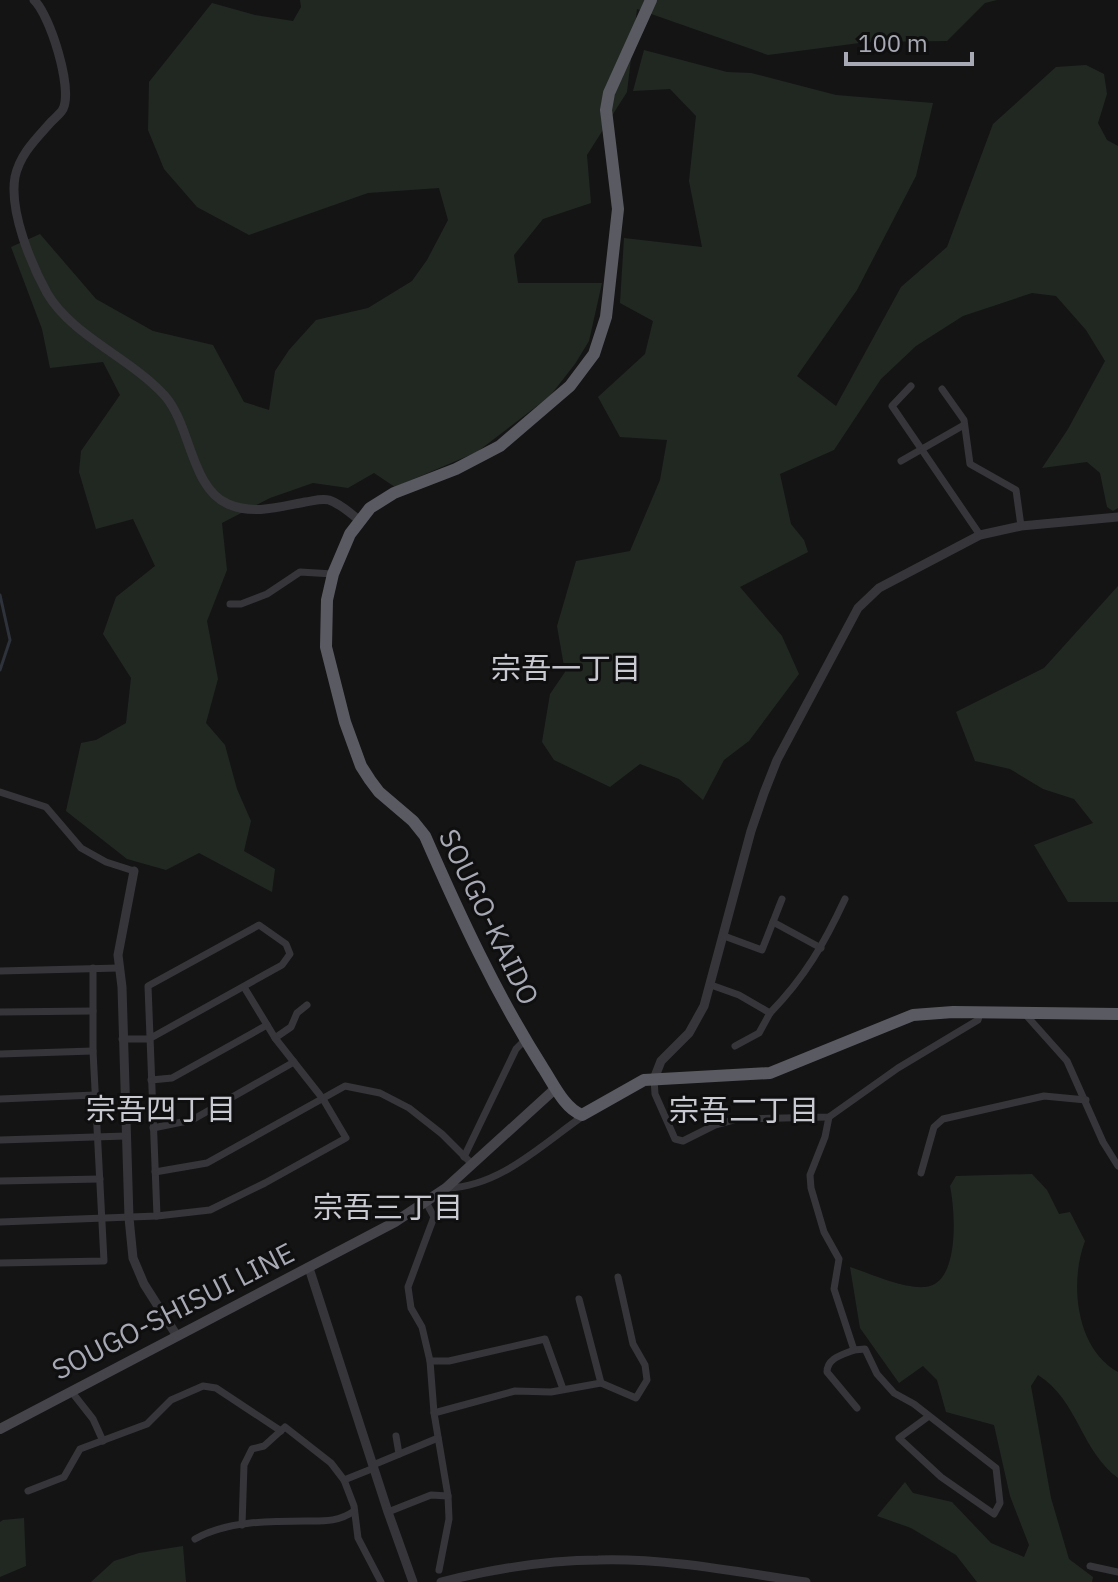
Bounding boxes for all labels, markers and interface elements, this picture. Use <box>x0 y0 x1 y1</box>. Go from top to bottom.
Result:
scale bar <box>846 16 972 66</box>
text: 100 m <box>858 27 928 59</box>
district label: 宗吾一丁目 <box>491 648 641 687</box>
street label: SOUGO-KAIDO <box>431 823 548 1011</box>
district label: 宗吾四丁目 <box>86 1089 236 1128</box>
district label: 宗吾二丁目 <box>669 1090 819 1129</box>
district label: 宗吾三丁目 <box>313 1187 463 1226</box>
street label: SOUGO-SHISUI LINE <box>45 1233 300 1388</box>

